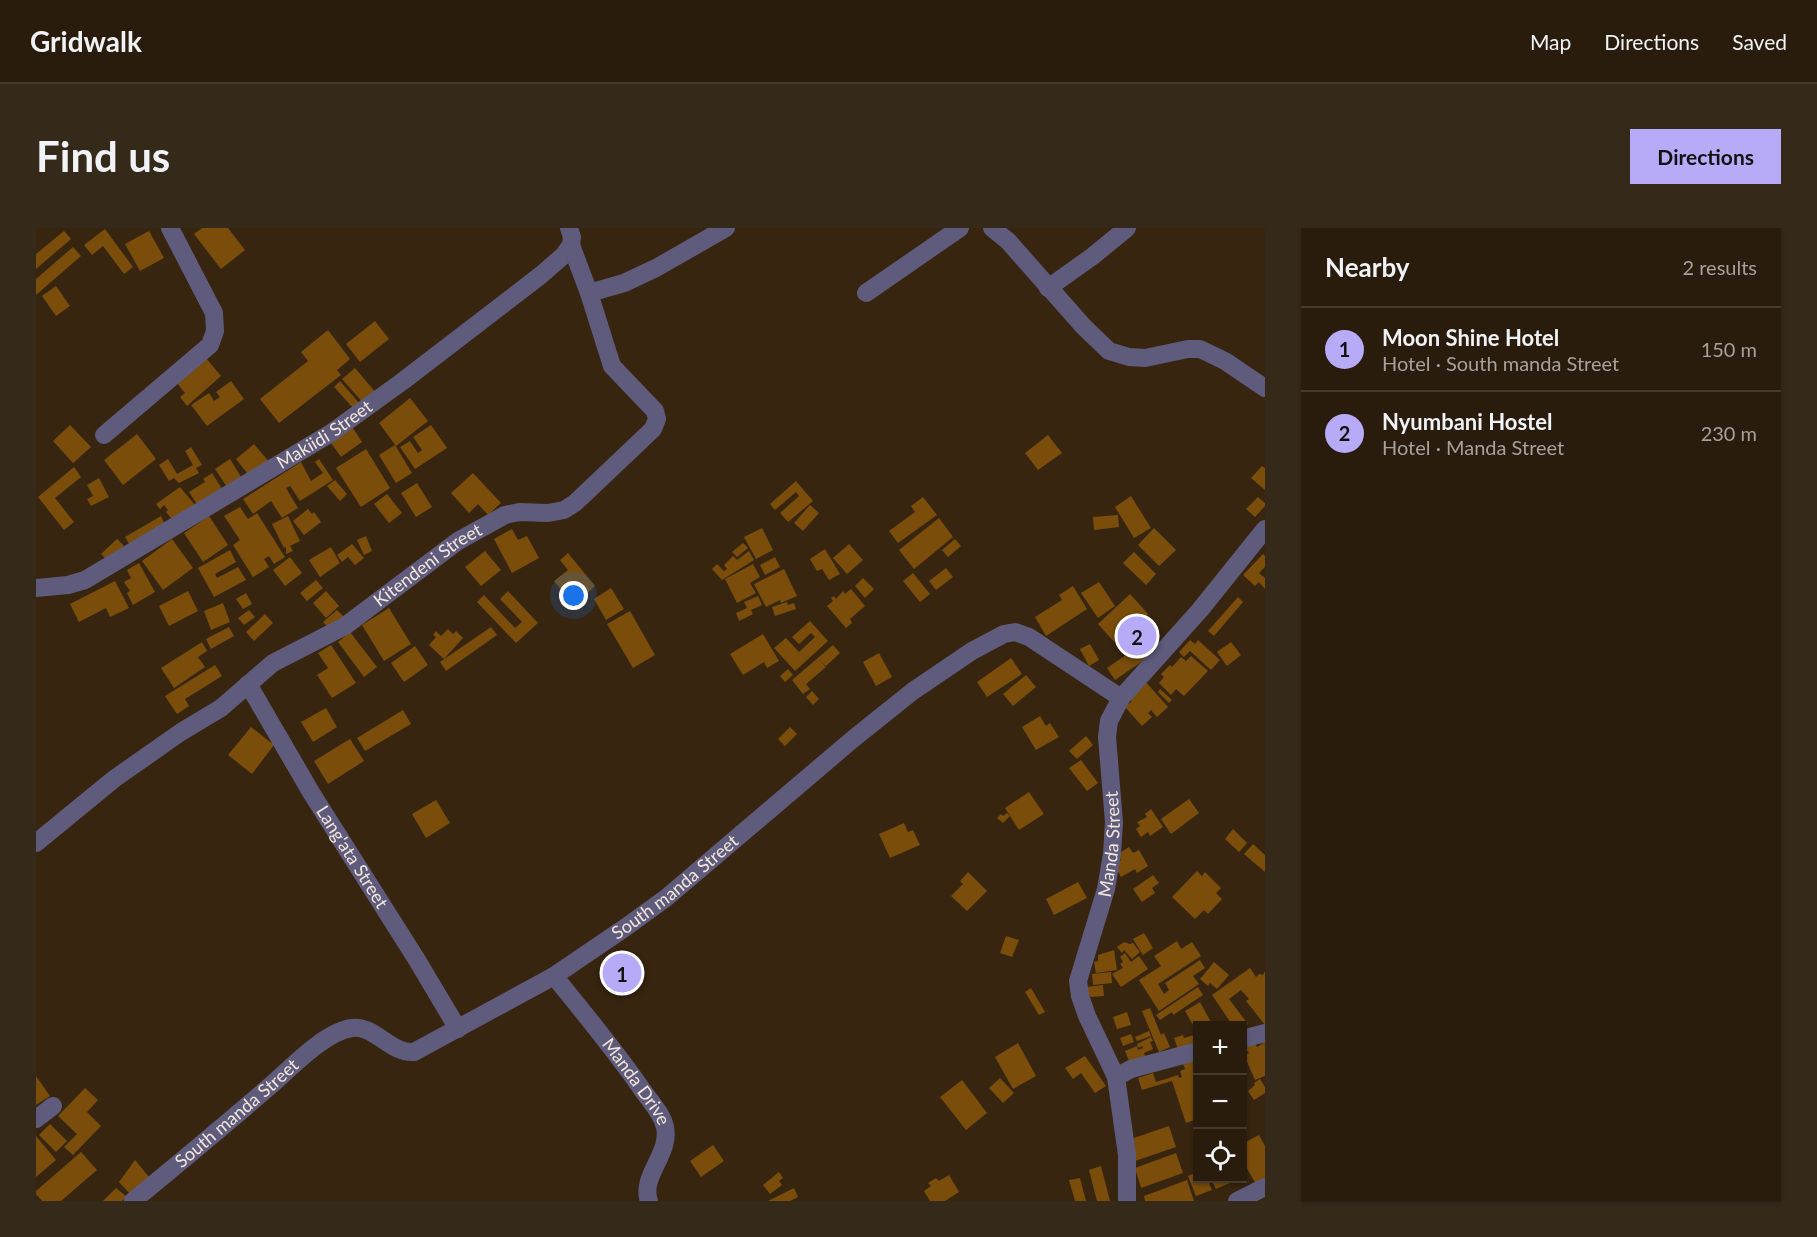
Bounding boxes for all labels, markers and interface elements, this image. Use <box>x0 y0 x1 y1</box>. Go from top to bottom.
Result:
text: Gridwalk <box>30 24 142 58</box>
text: Map <box>1530 29 1571 54</box>
text: Directions <box>1604 29 1699 54</box>
text: Saved <box>1732 29 1787 54</box>
button: Directions <box>1630 129 1781 184</box>
text: Find us <box>36 131 170 181</box>
text: Nearby <box>1325 251 1410 283</box>
text: 2 results <box>1682 255 1757 279</box>
text: Moon Shine Hotel <box>1382 324 1559 351</box>
text: 1 <box>1339 337 1350 361</box>
text: 150 m <box>1701 337 1757 361</box>
text: Hotel · South manda Street <box>1382 351 1619 375</box>
street label: Makiidi Street <box>272 395 377 473</box>
text: Nyumbani Hostel <box>1382 408 1552 435</box>
text: 2 <box>1339 421 1350 445</box>
text: 230 m <box>1701 421 1757 445</box>
text: Hotel · Manda Street <box>1382 435 1564 459</box>
street label: Kitendeni Street <box>369 518 486 611</box>
your location <box>559 581 588 610</box>
pin: 2 <box>1118 614 1156 658</box>
street label: Manda Street <box>1093 790 1124 899</box>
street label: Lang'ata Street <box>312 801 394 913</box>
street label: South manda Street <box>607 829 743 944</box>
pin: 1 <box>602 950 642 996</box>
map controls <box>1193 1021 1247 1183</box>
button: + <box>1193 1021 1247 1075</box>
street label: Manda Drive <box>598 1033 675 1128</box>
street label: South manda Street <box>170 1053 303 1172</box>
button: − <box>1193 1075 1247 1129</box>
button: locate <box>1193 1129 1247 1183</box>

